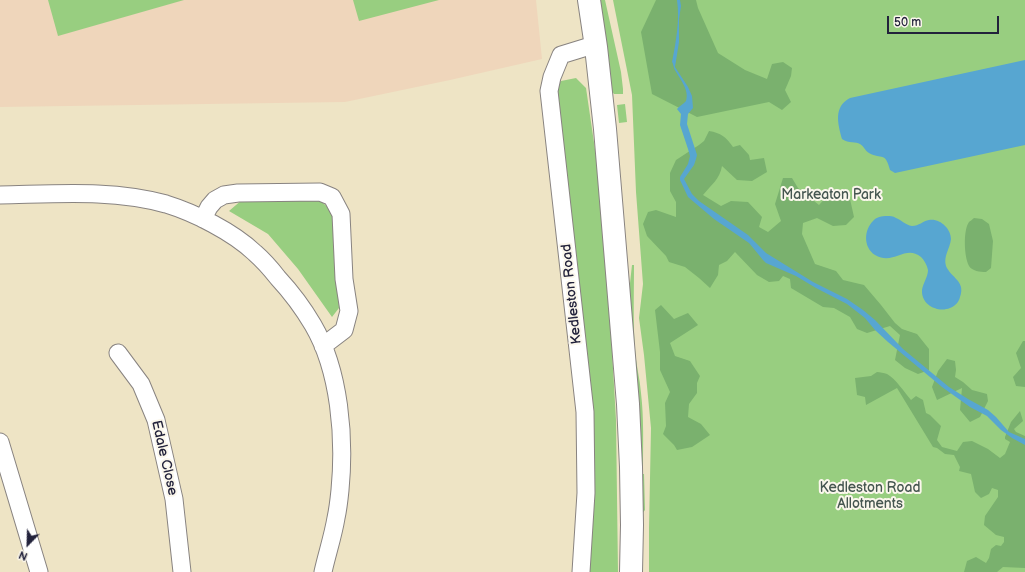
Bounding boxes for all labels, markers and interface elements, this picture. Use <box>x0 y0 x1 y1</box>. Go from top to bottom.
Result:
scale bar <box>889 8 1001 34</box>
text: 50 m <box>894 15 921 30</box>
park label: Markeaton Park <box>781 187 881 203</box>
street label: Kedleston Road <box>558 243 586 345</box>
street label: Edale Close <box>147 419 181 497</box>
park label: Kedleston Road Allotments <box>820 480 920 512</box>
north arrow <box>8 524 48 564</box>
text: N <box>17 548 29 563</box>

